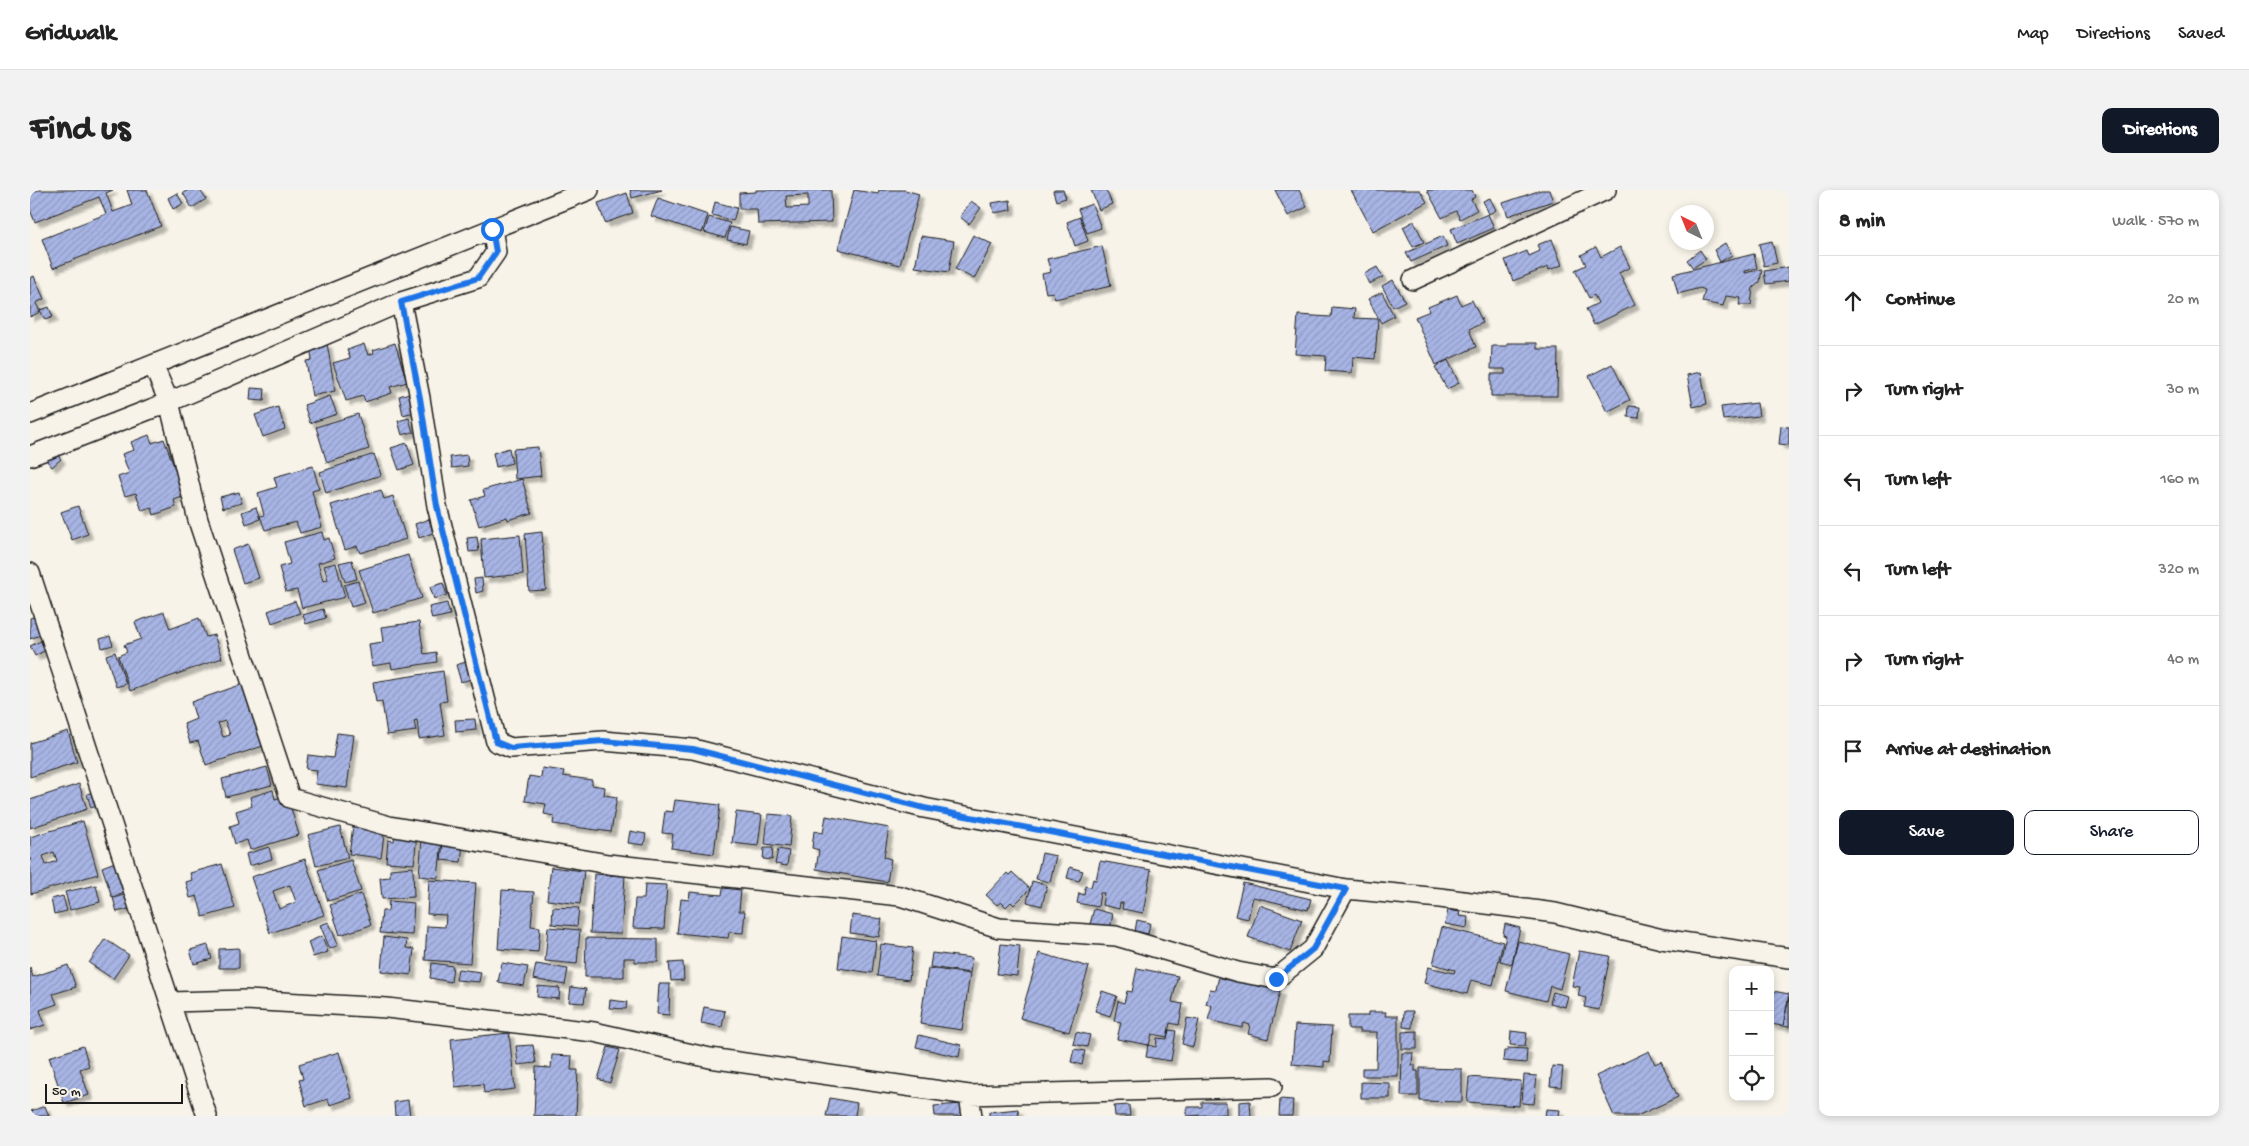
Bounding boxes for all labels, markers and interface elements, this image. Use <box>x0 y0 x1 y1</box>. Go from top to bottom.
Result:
text: Gridwalk <box>25 20 116 49</box>
text: Map <box>2017 24 2049 45</box>
text: Directions <box>2077 24 2150 45</box>
text: Saved <box>2178 24 2224 45</box>
button: Directions <box>2102 108 2219 153</box>
text: Find us <box>30 110 130 151</box>
north arrow <box>1669 205 1714 250</box>
text: 8 min <box>1839 210 1885 235</box>
text: Walk · 570 m <box>2112 213 2199 232</box>
route start <box>481 218 504 241</box>
icon: ahead <box>1839 287 1867 315</box>
text: Continue <box>1886 289 1955 312</box>
text: 20 m <box>2167 291 2199 310</box>
icon: right <box>1839 377 1867 405</box>
text: Turn right <box>1886 379 1962 402</box>
text: 30 m <box>2166 381 2199 400</box>
icon: left <box>1839 467 1867 495</box>
text: Turn left <box>1886 469 1950 492</box>
text: 160 m <box>2160 471 2199 490</box>
icon: left <box>1839 557 1867 585</box>
text: Turn left <box>1886 559 1950 582</box>
text: 320 m <box>2159 561 2199 580</box>
icon: right <box>1839 647 1867 675</box>
text: Turn right <box>1886 649 1962 672</box>
text: 40 m <box>2167 651 2199 670</box>
icon: arrive <box>1839 737 1867 765</box>
text: Arrive at destination <box>1886 739 2050 762</box>
button: Save <box>1839 810 2014 855</box>
button: Share <box>2024 810 2199 855</box>
map controls <box>1729 966 1774 1101</box>
button: + <box>1729 966 1774 1011</box>
route end <box>1265 968 1288 991</box>
button: − <box>1729 1011 1774 1056</box>
button: locate <box>1729 1056 1774 1101</box>
scale bar <box>45 1081 182 1104</box>
text: 50 m <box>52 1084 81 1101</box>

